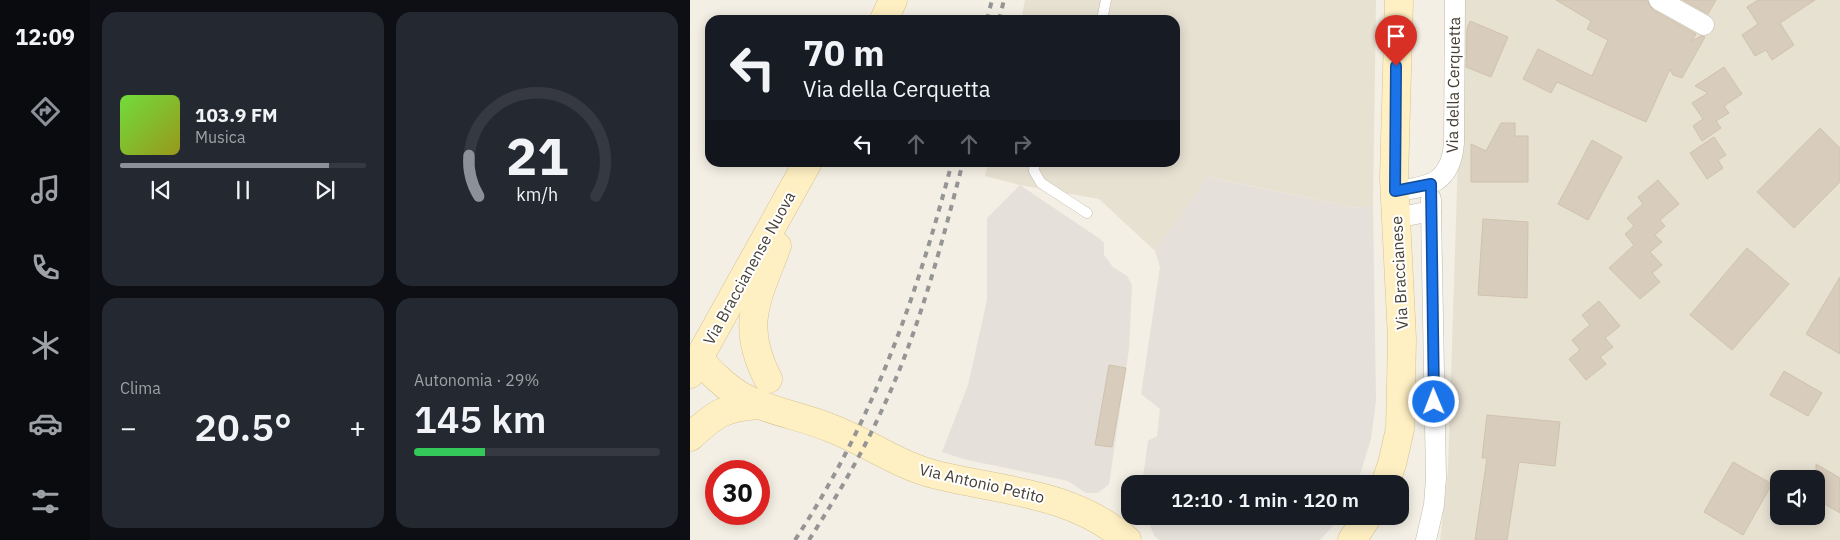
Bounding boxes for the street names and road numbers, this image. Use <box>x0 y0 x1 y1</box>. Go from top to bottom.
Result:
street label: Via della Cerquetta <box>1442 16 1464 153</box>
street label: Via Braccianense Nuova <box>699 187 800 348</box>
street label: Via Braccianese <box>1386 215 1412 330</box>
street label: Via Antonio Petito <box>917 459 1047 507</box>

